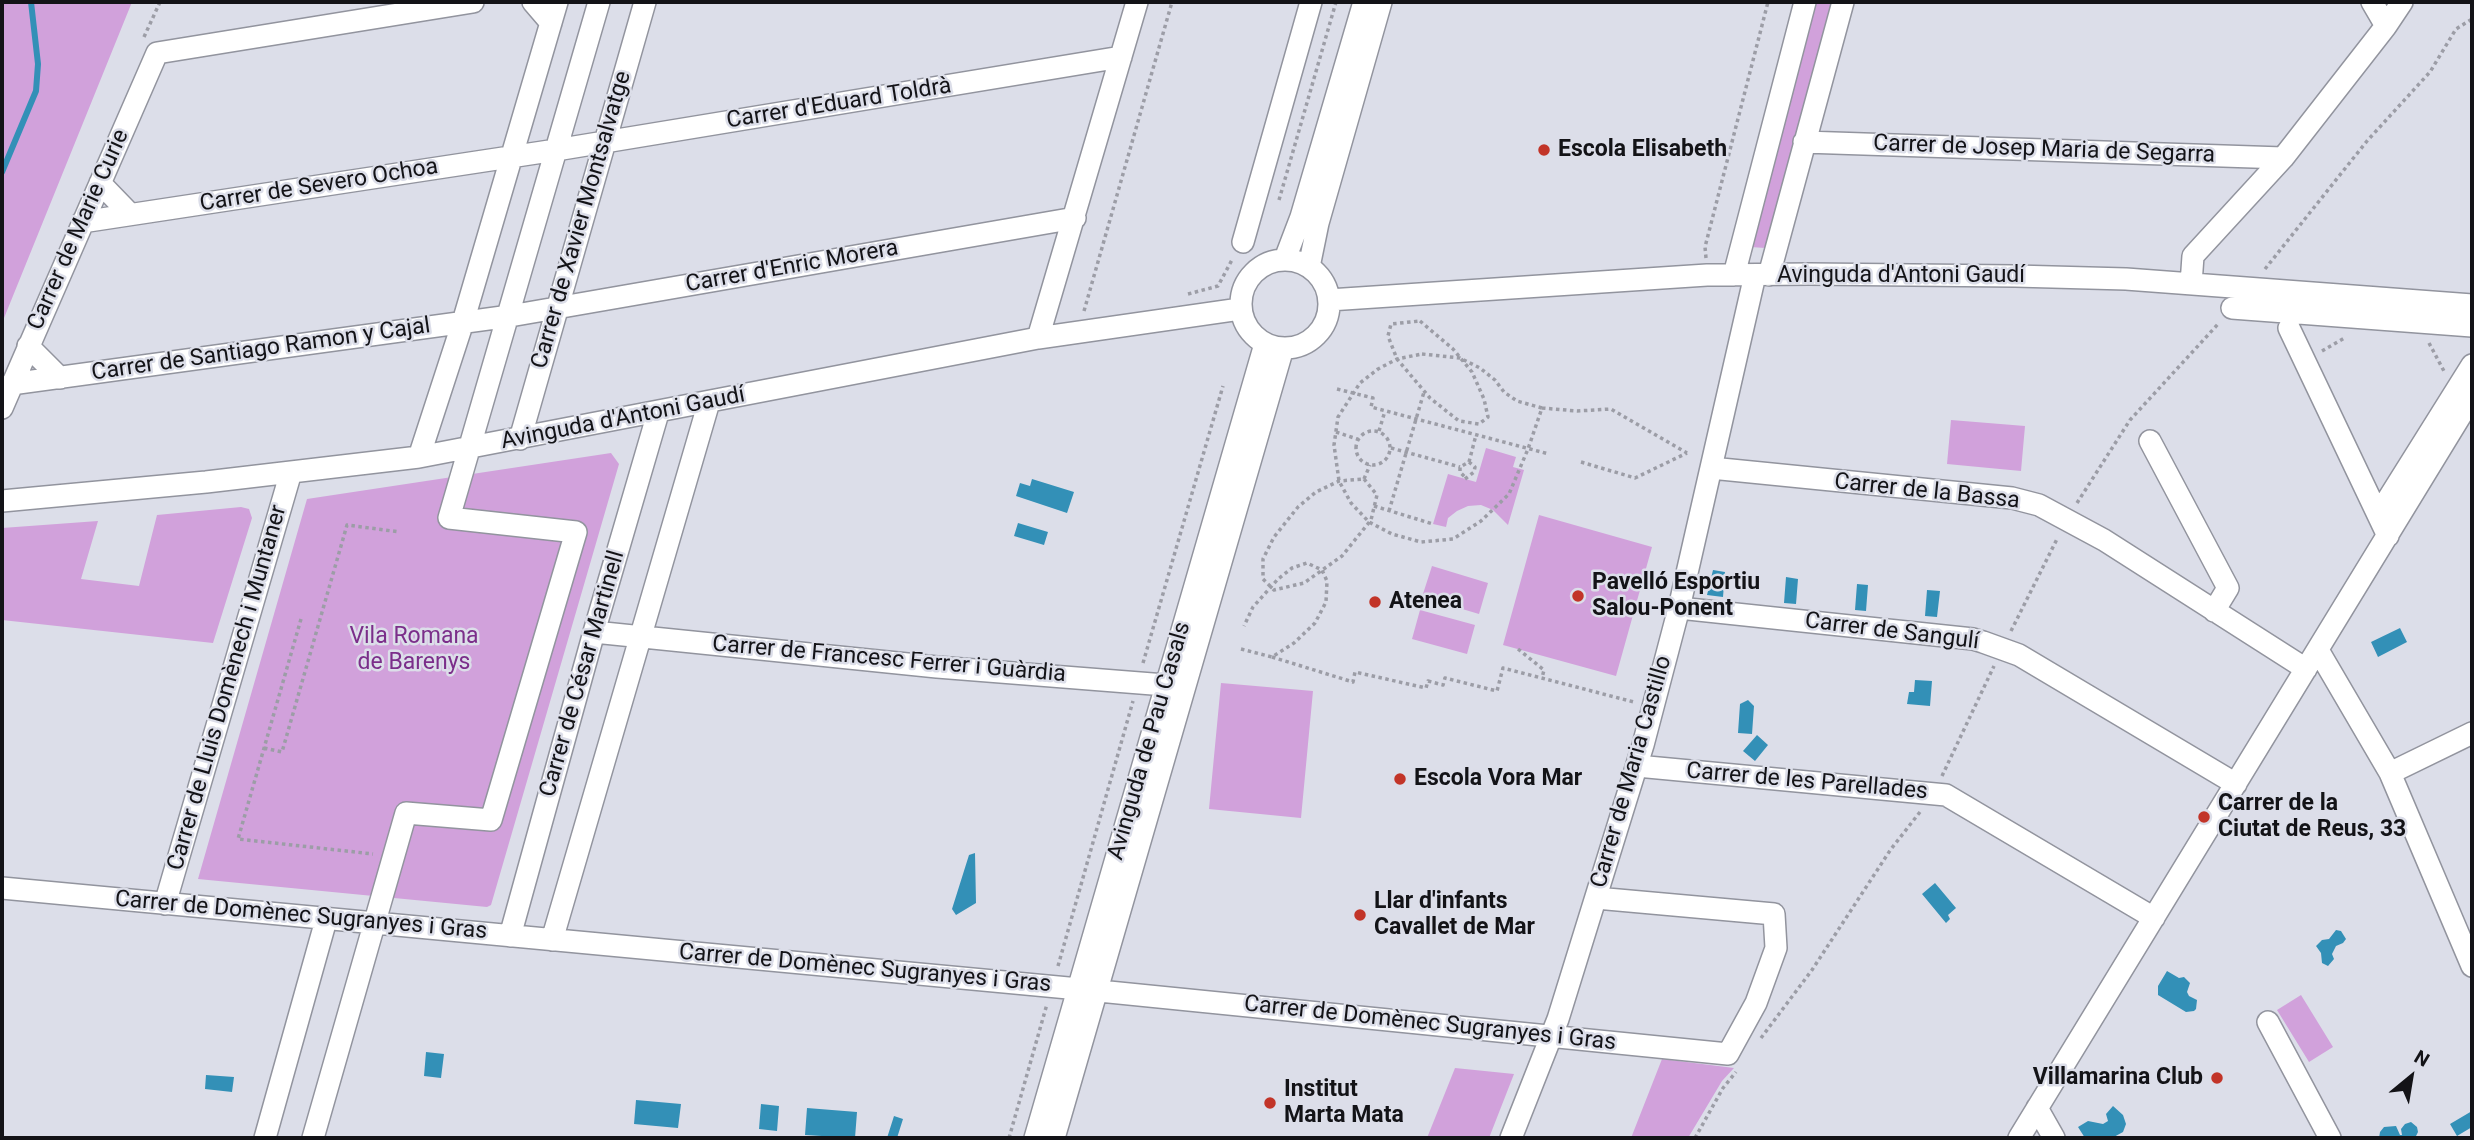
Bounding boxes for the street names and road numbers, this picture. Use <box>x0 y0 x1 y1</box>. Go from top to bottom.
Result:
street label: Carrer de Xavier Montsalvatge <box>526 68 638 372</box>
street label: Carrer d'Eduard Toldrà <box>725 73 953 135</box>
street label: Carrer de Marie Curie <box>22 125 136 335</box>
street label: Carrer de Josep Maria de Segarra <box>1873 130 2215 170</box>
street label: Carrer de Severo Ochoa <box>198 154 440 218</box>
street label: Carrer d'Enric Morera <box>684 235 900 299</box>
street label: Avinguda d'Antoni Gaudí <box>1777 262 2025 290</box>
street label: Carrer de Santiago Ramon y Cajal <box>90 313 432 387</box>
street label: Avinguda d'Antoni Gaudí <box>499 382 747 456</box>
street label: Carrer de la Bassa <box>1833 469 2021 515</box>
street label: Carrer de Lluis Domènech i Muntaner <box>163 502 293 874</box>
street label: Carrer de César Martinell <box>535 548 631 800</box>
street label: Carrer de Sangulí <box>1803 608 1981 656</box>
street label: Avinguda de Pau Casals <box>1103 619 1197 863</box>
street label: Carrer de Francesc Ferrer i Guàrdia <box>711 631 1067 689</box>
street label: Carrer de Maria Castillo <box>1586 653 1678 891</box>
street label: Carrer de les Parellades <box>1685 758 1929 806</box>
street label: Carrer de Domènec Sugranyes i Gras <box>114 886 488 946</box>
street label: Carrer de Domènec Sugranyes i Gras <box>678 939 1052 999</box>
street label: Carrer de Domènec Sugranyes i Gras <box>1243 991 1617 1057</box>

